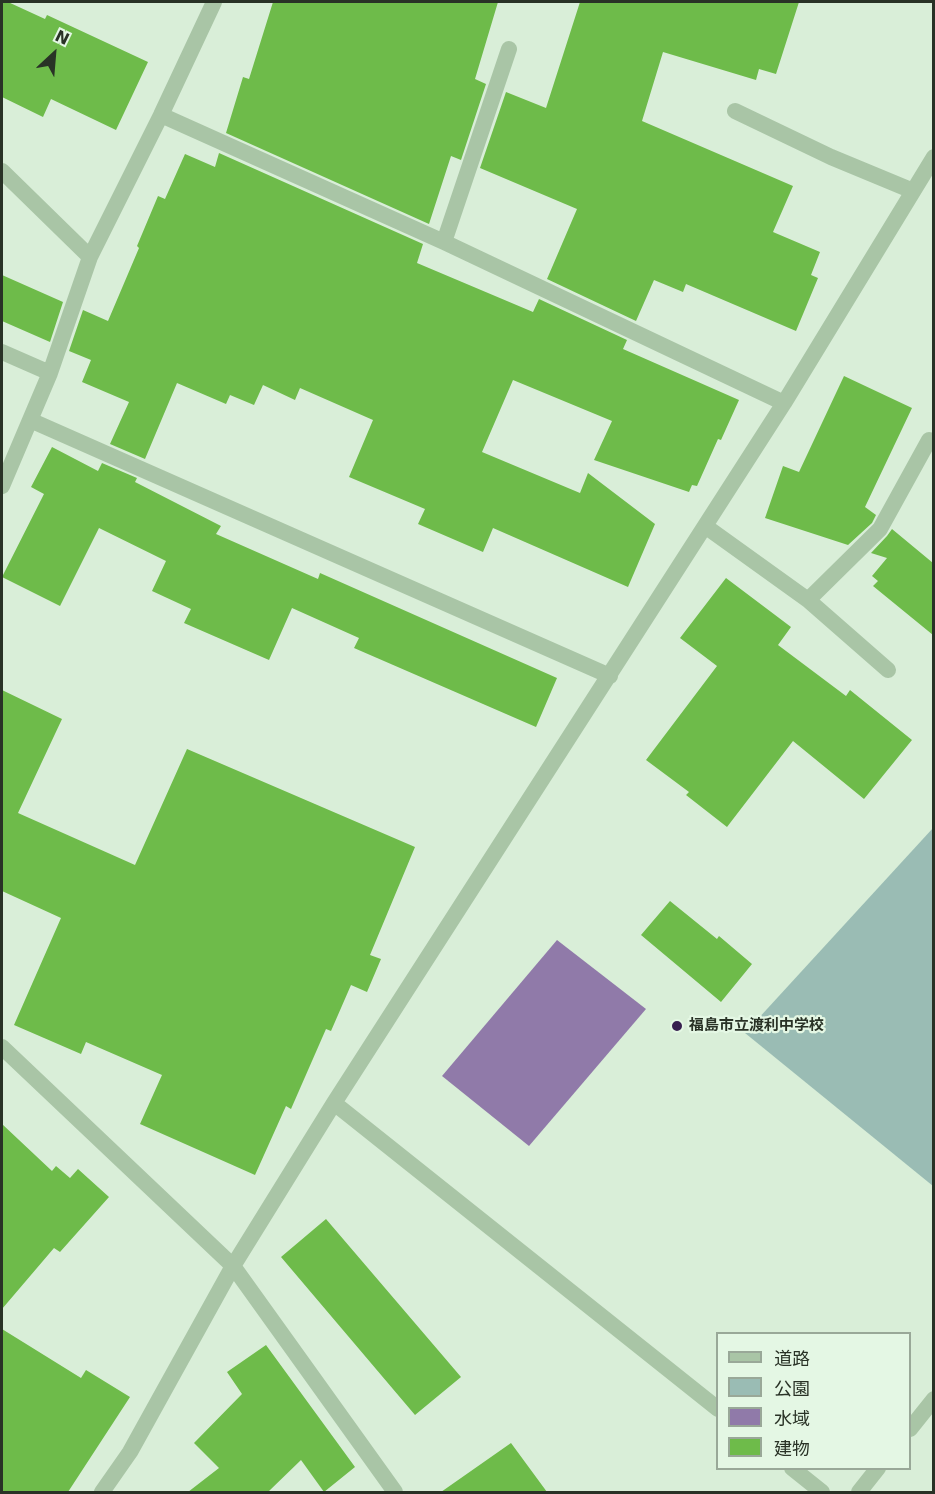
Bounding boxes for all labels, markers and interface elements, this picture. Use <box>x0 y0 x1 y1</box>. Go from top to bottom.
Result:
north arrow <box>24 24 84 84</box>
text: N <box>52 26 72 49</box>
place label: 福島市立渡利中学校 <box>689 1017 824 1035</box>
marker: 福島市立渡利中学校 <box>670 1019 684 1033</box>
legend <box>716 1332 911 1470</box>
text: 道路 <box>774 1348 810 1369</box>
text: 公園 <box>774 1378 810 1399</box>
text: 水域 <box>774 1408 810 1429</box>
text: 建物 <box>774 1438 810 1459</box>

